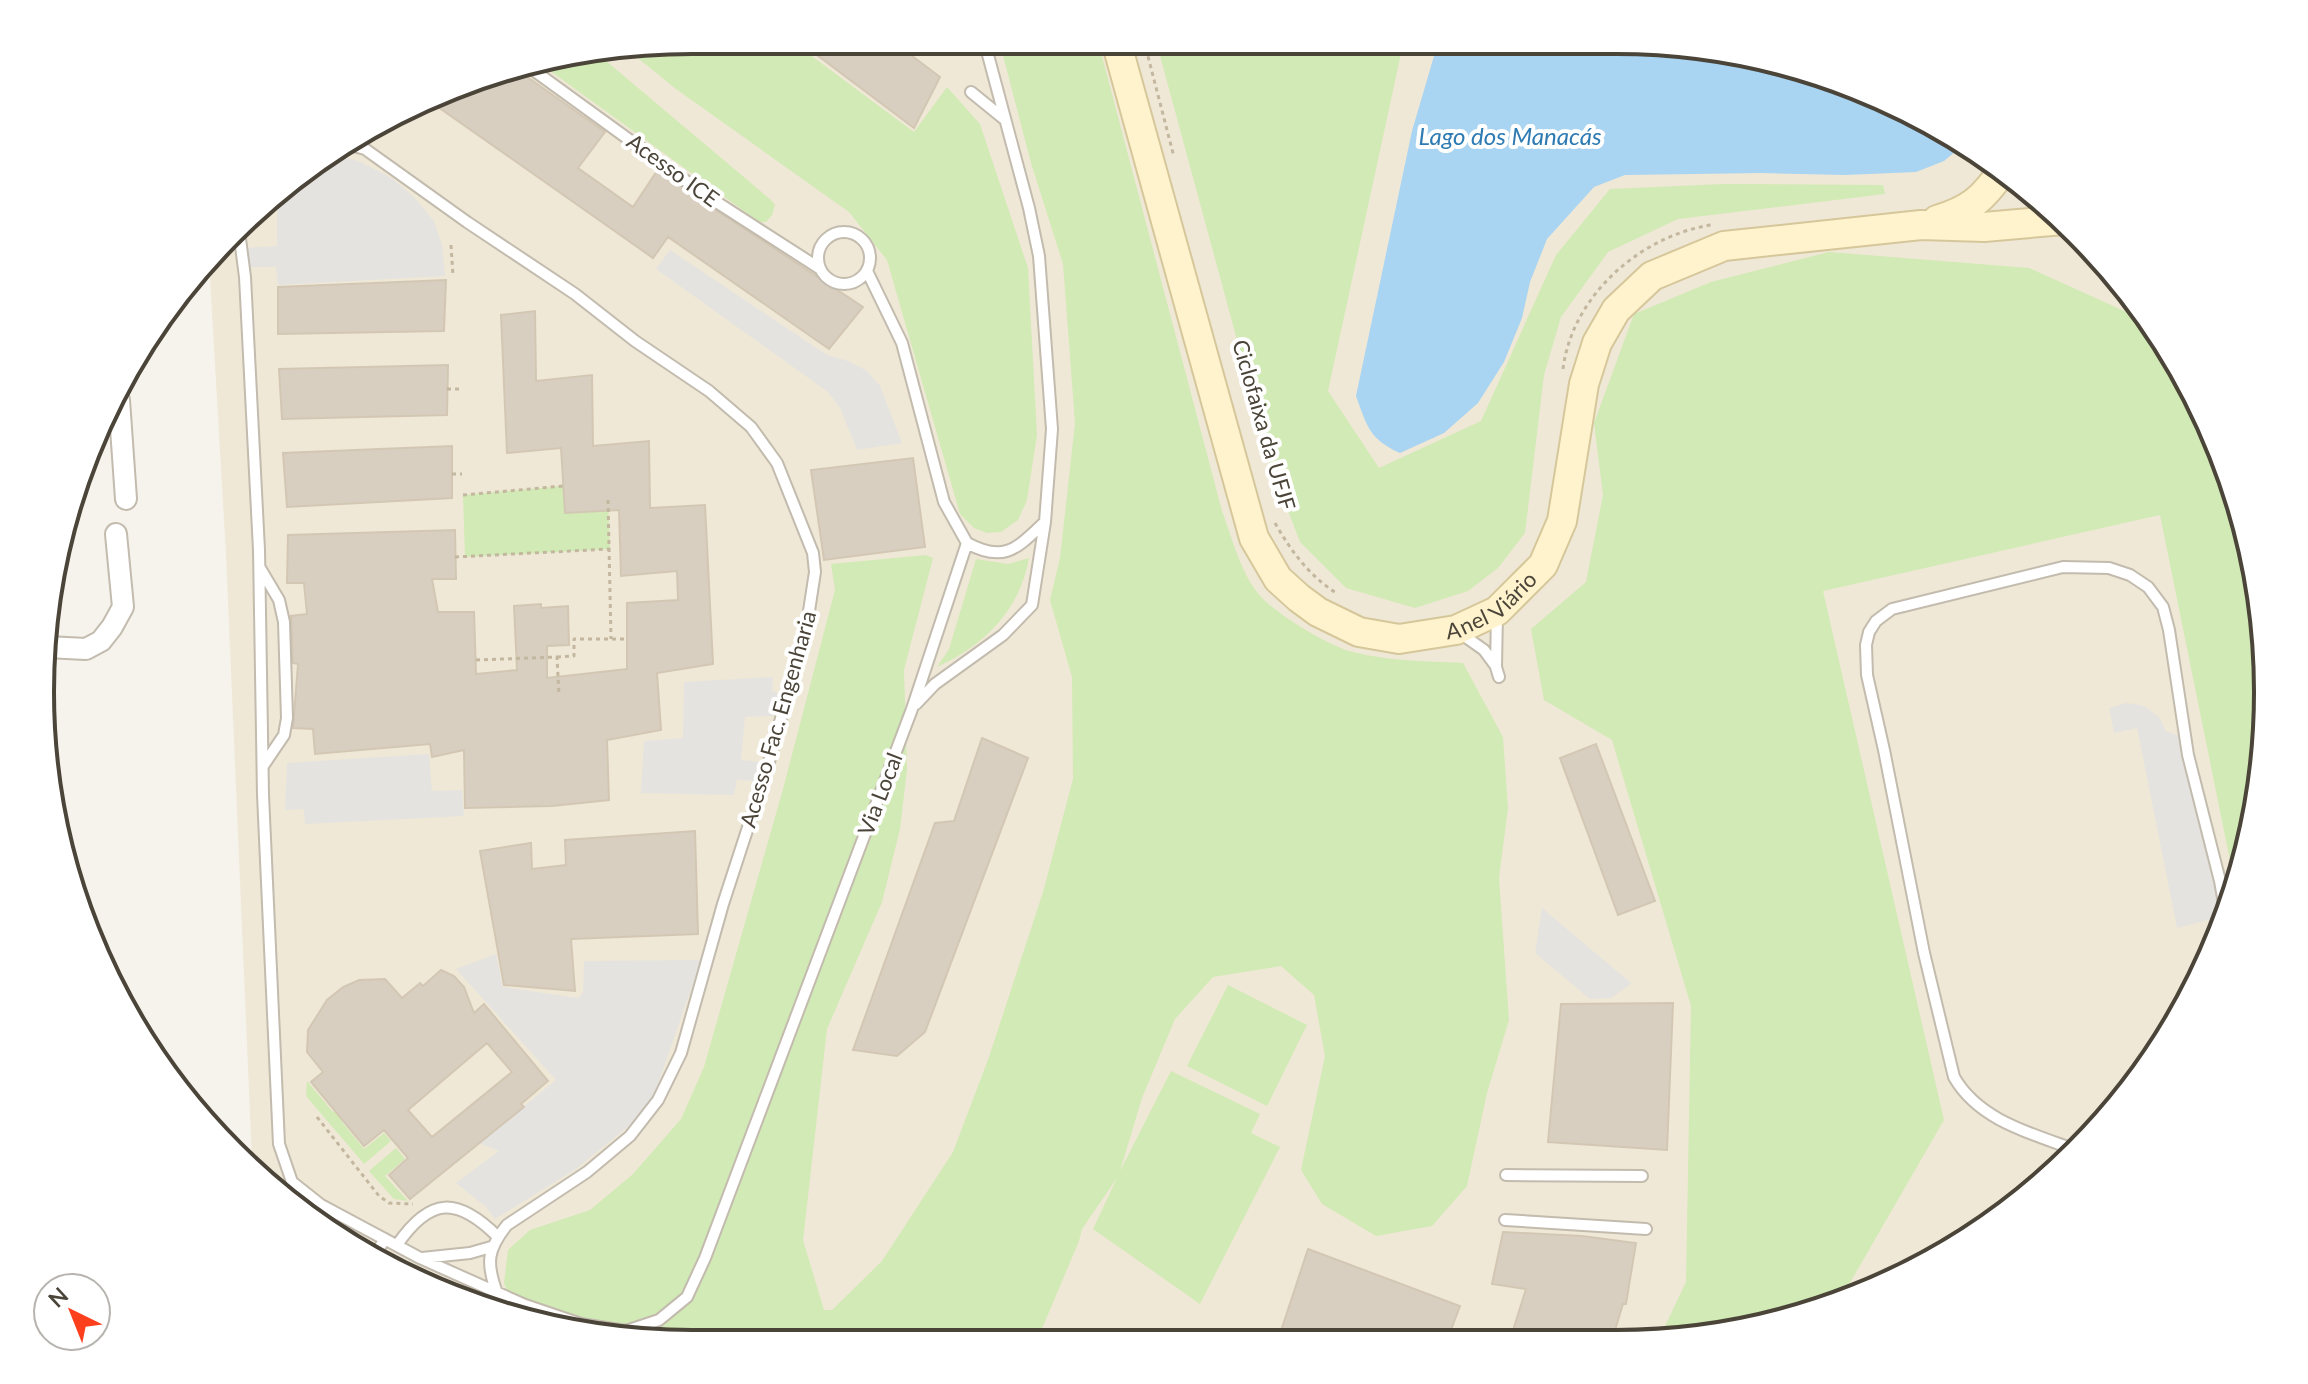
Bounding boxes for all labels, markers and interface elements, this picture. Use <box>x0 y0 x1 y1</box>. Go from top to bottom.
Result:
water label: Lago dos Manacás <box>1418 121 1602 150</box>
street label: Acesso ICE <box>622 127 725 212</box>
street label: Ciclofaixa da UFJF <box>1227 336 1302 513</box>
street label: Anel Viário <box>1444 565 1542 644</box>
street label: Acesso Fac. Engenharia <box>734 607 821 830</box>
street label: Via Local <box>851 749 908 839</box>
north arrow <box>32 1272 112 1352</box>
text: N <box>43 1281 73 1313</box>

